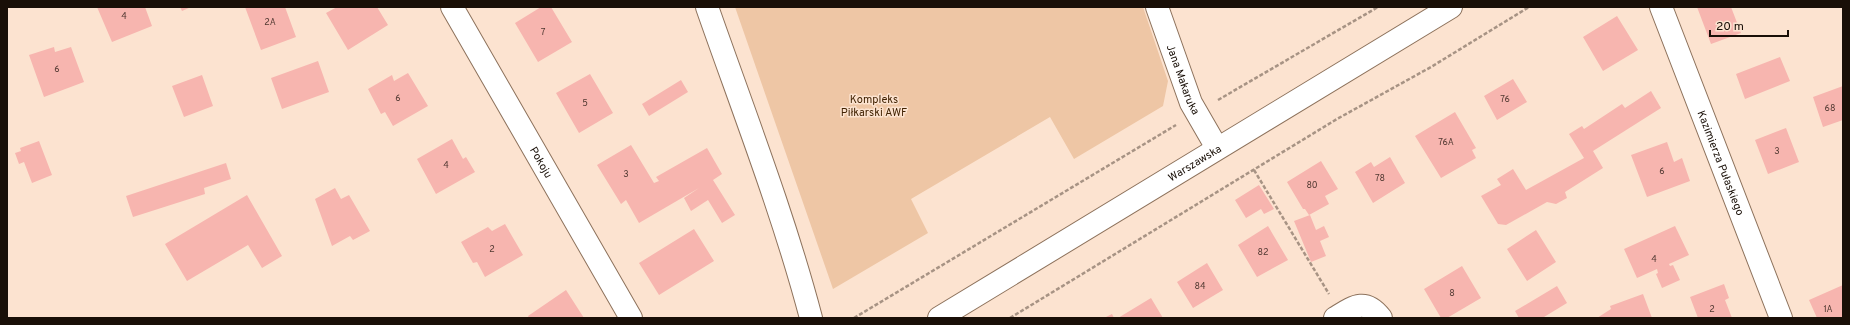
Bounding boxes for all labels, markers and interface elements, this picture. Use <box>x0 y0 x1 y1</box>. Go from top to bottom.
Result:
house number: 4 <box>121 11 127 22</box>
scale bar <box>1710 12 1788 38</box>
house number: 2A <box>264 17 276 28</box>
text: 20 m <box>1716 19 1744 35</box>
house number: 7 <box>541 27 546 38</box>
street label: Jana Makaruka <box>1163 43 1202 118</box>
house number: 6 <box>54 64 60 75</box>
house number: 6 <box>395 93 401 104</box>
park label: Kompleks Piłkarski AWF <box>841 93 907 120</box>
house number: 76 <box>1500 94 1510 105</box>
house number: 5 <box>582 98 588 109</box>
house number: 68 <box>1825 103 1835 114</box>
street label: Kazimierza Pułaskiego <box>1694 109 1747 218</box>
house number: 76A <box>1438 137 1454 148</box>
street label: Warszawska <box>1166 142 1224 185</box>
street label: Pokoju <box>526 145 555 181</box>
house number: 3 <box>1774 146 1780 157</box>
house number: 4 <box>443 160 449 171</box>
house number: 6 <box>1659 166 1665 177</box>
house number: 3 <box>623 169 629 180</box>
house number: 78 <box>1375 173 1385 184</box>
house number: 80 <box>1306 180 1318 191</box>
house number: 2 <box>489 244 495 255</box>
house number: 82 <box>1258 247 1268 258</box>
house number: 4 <box>1651 254 1657 265</box>
house number: 84 <box>1194 281 1206 292</box>
house number: 8 <box>1449 288 1455 299</box>
house number: 2 <box>1709 304 1715 315</box>
house number: 1A <box>1823 304 1833 315</box>

